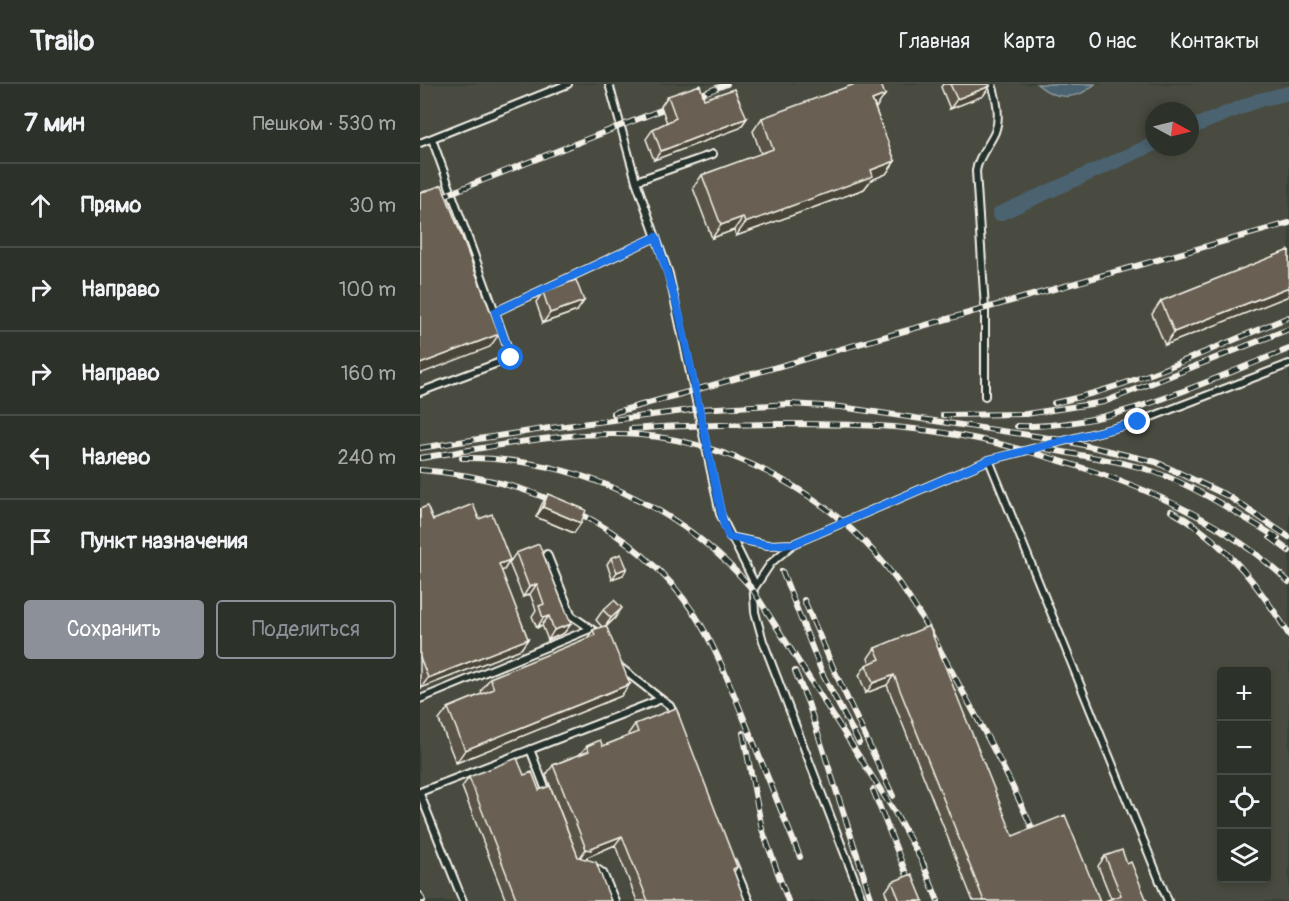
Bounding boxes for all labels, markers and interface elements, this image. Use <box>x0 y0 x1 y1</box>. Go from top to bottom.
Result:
text: Trailo <box>30 24 94 59</box>
text: Главная <box>899 28 970 55</box>
text: Карта <box>1003 28 1055 55</box>
text: О нас <box>1088 28 1137 55</box>
text: Контакты <box>1170 28 1259 55</box>
north arrow <box>1145 102 1199 156</box>
text: 7 мин <box>24 107 85 139</box>
text: Пешком · 530 m <box>253 111 396 136</box>
icon: ahead <box>24 189 57 222</box>
text: Прямо <box>81 191 141 219</box>
text: 30 m <box>349 193 396 218</box>
icon: right <box>24 273 57 306</box>
text: Направо <box>81 275 160 303</box>
text: 100 m <box>339 277 396 302</box>
route start <box>497 344 523 370</box>
icon: right <box>24 357 57 390</box>
text: Направо <box>81 359 160 387</box>
text: 160 m <box>341 361 396 386</box>
route end <box>1124 408 1150 434</box>
icon: left <box>24 441 57 474</box>
text: Налево <box>81 443 150 471</box>
text: 240 m <box>337 445 396 470</box>
icon: arrive <box>24 525 57 558</box>
text: Пункт назначения <box>81 527 248 555</box>
button: Сохранить <box>24 600 204 659</box>
button: Поделиться <box>216 600 396 659</box>
map controls <box>1217 667 1271 883</box>
button: + <box>1217 667 1271 721</box>
button: − <box>1217 721 1271 775</box>
button: locate <box>1217 775 1271 829</box>
button: layers <box>1217 829 1271 883</box>

